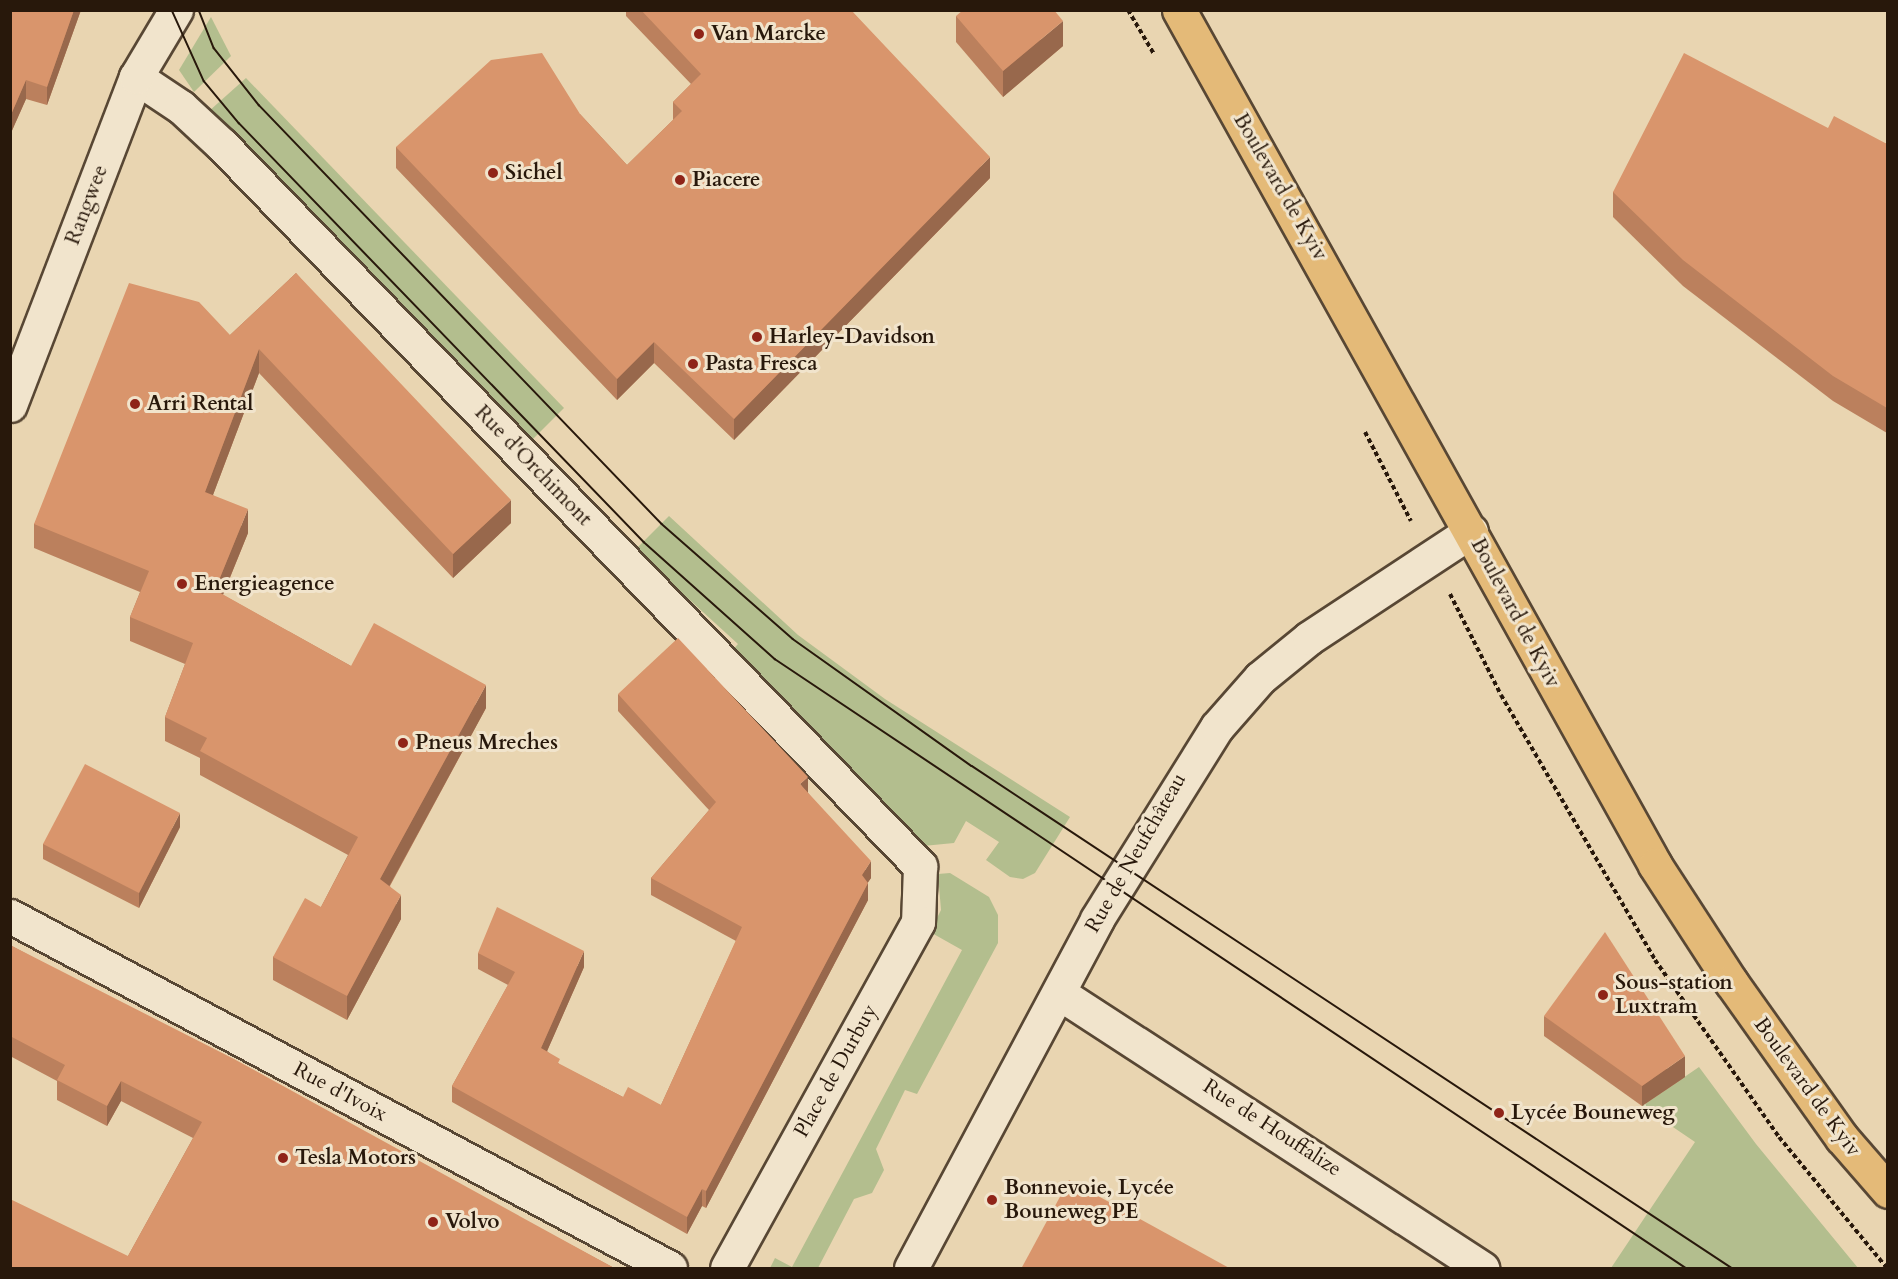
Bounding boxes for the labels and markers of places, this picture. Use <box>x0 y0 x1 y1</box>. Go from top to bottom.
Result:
place label: Van Marcke <box>711 21 826 47</box>
marker: Van Marcke <box>692 27 706 41</box>
place label: Sichel <box>505 160 563 186</box>
marker: Sichel <box>486 166 500 180</box>
place label: Piacere <box>692 167 760 193</box>
marker: Piacere <box>673 173 687 187</box>
place label: Harley-Davidson <box>769 324 935 350</box>
marker: Harley-Davidson <box>750 330 764 344</box>
place label: Pasta Fresca <box>705 351 818 377</box>
marker: Pasta Fresca <box>686 357 700 371</box>
place label: Arri Rental <box>147 391 253 417</box>
marker: Arri Rental <box>128 397 142 411</box>
place label: Energieagence <box>194 571 335 597</box>
marker: Energieagence <box>175 577 189 591</box>
place label: Pneus Mreches <box>415 730 558 756</box>
marker: Pneus Mreches <box>396 736 410 750</box>
place label: Sous-station Luxtram <box>1615 970 1733 1020</box>
marker: Sous-station Luxtram <box>1596 988 1610 1002</box>
place label: Lycée Bouneweg <box>1511 1100 1675 1126</box>
marker: Lycée Bouneweg <box>1492 1106 1506 1120</box>
place label: Tesla Motors <box>295 1145 416 1171</box>
marker: Tesla Motors <box>276 1151 290 1165</box>
place label: Bonnevoie, Lycée Bouneweg PE <box>1004 1175 1174 1225</box>
marker: Bonnevoie, Lycée Bouneweg PE <box>985 1193 999 1207</box>
place label: Volvo <box>445 1209 500 1235</box>
marker: Volvo <box>426 1215 440 1229</box>

